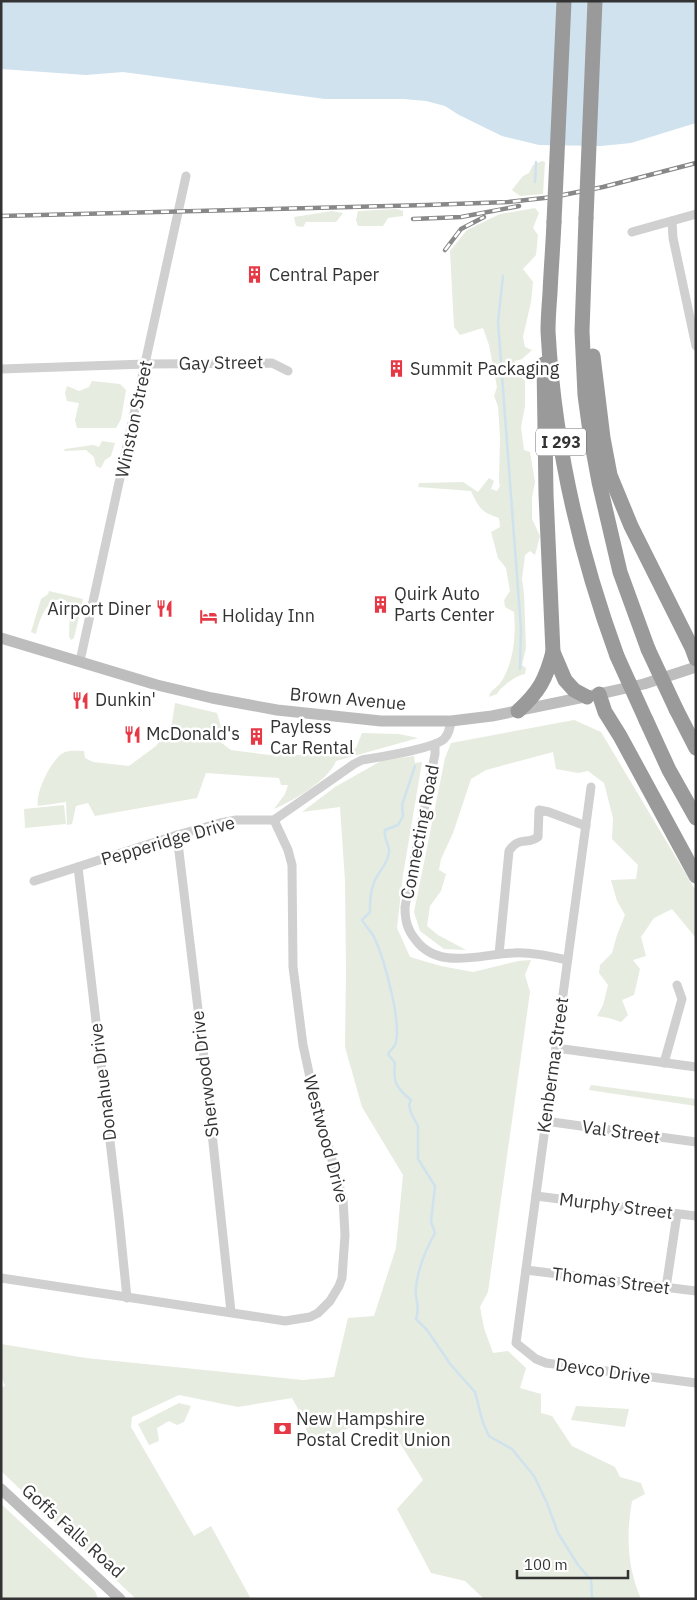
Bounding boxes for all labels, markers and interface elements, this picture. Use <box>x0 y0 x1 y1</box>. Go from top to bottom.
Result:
place label: Central Paper <box>269 263 380 286</box>
building icon: Central Paper <box>245 265 265 285</box>
street label: Gay Street <box>178 350 264 375</box>
place label: Summit Packaging <box>410 357 560 380</box>
street label: Winston Street <box>110 358 157 480</box>
building icon: Summit Packaging <box>386 359 406 379</box>
road number: I 293 <box>536 428 586 456</box>
place label: Quirk Auto Parts Center <box>394 582 495 626</box>
building icon: Quirk Auto Parts Center <box>370 594 390 614</box>
place label: Airport Diner <box>47 597 151 620</box>
restaurant icon: Airport Diner <box>155 599 175 619</box>
place label: Holiday Inn <box>222 604 315 627</box>
hotel icon: Holiday Inn <box>198 606 218 626</box>
street label: Brown Avenue <box>289 682 407 715</box>
place label: Dunkin' <box>95 688 156 711</box>
restaurant icon: Dunkin' <box>71 690 91 710</box>
place label: Payless Car Rental <box>270 715 354 759</box>
place label: McDonald's <box>146 722 240 745</box>
restaurant icon: McDonald's <box>122 724 142 744</box>
building icon: Payless Car Rental <box>246 727 266 747</box>
street label: Connecting Road <box>395 763 444 901</box>
street label: Pepperidge Drive <box>98 810 237 871</box>
street label: Kenberma Street <box>532 996 573 1134</box>
street label: Sherwood Drive <box>185 1009 224 1139</box>
street label: Donahue Drive <box>84 1022 121 1142</box>
street label: Westwood Drive <box>298 1073 355 1205</box>
street label: Val Street <box>581 1115 662 1148</box>
street label: Murphy Street <box>558 1187 674 1224</box>
street label: Thomas Street <box>551 1262 671 1299</box>
street label: Devco Drive <box>554 1352 652 1389</box>
place label: New Hampshire Postal Credit Union <box>296 1407 451 1451</box>
bank icon: New Hampshire Postal Credit Union <box>272 1419 292 1439</box>
street label: Goffs Falls Road <box>17 1479 129 1583</box>
scale bar <box>517 1548 628 1580</box>
text: 100 m <box>524 1555 568 1574</box>

